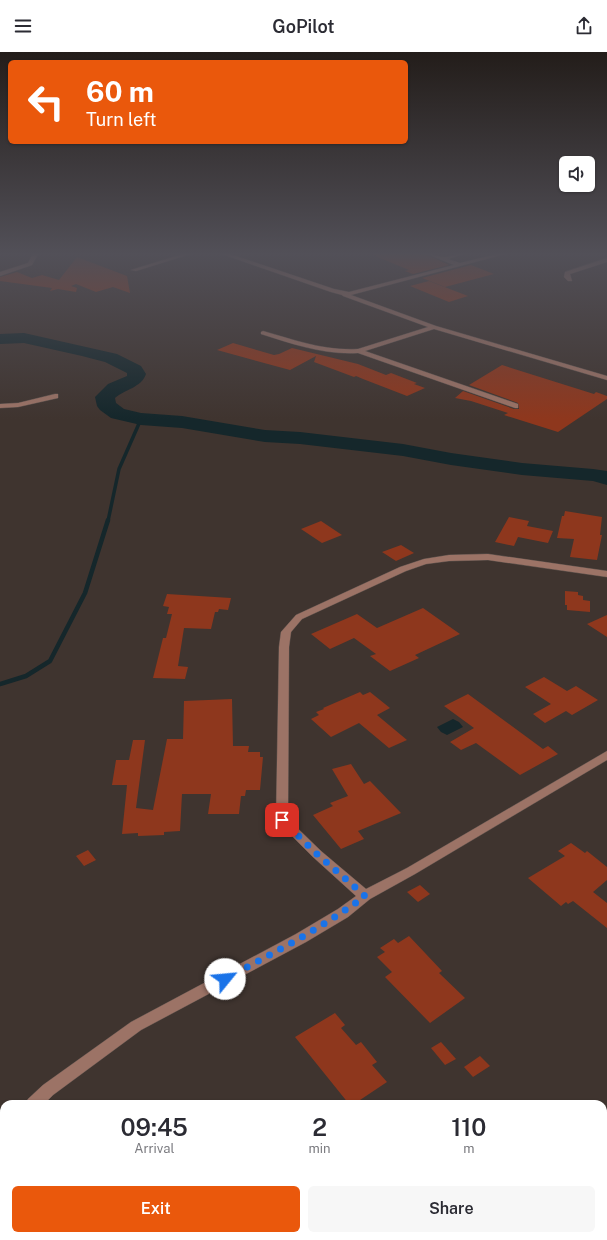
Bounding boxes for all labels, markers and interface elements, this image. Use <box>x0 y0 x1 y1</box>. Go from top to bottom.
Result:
icon: menu <box>12 15 34 37</box>
icon: share <box>573 15 595 37</box>
text: GoPilot <box>272 16 335 37</box>
text: 60 m <box>86 75 154 108</box>
icon: left <box>20 76 72 128</box>
text: Turn left <box>86 109 156 130</box>
map controls <box>559 156 595 192</box>
button: sound <box>559 156 595 192</box>
pin <box>265 803 299 837</box>
icon: arrive <box>271 809 293 831</box>
position arrow <box>204 958 246 1000</box>
text: 09:45 <box>121 1113 188 1141</box>
text: 2 <box>312 1113 327 1141</box>
text: 110 <box>451 1113 486 1141</box>
text: Arrival <box>134 1141 174 1156</box>
text: min <box>309 1141 331 1156</box>
text: m <box>463 1141 474 1156</box>
button: Exit <box>12 1186 300 1232</box>
button: Share <box>308 1186 595 1232</box>

